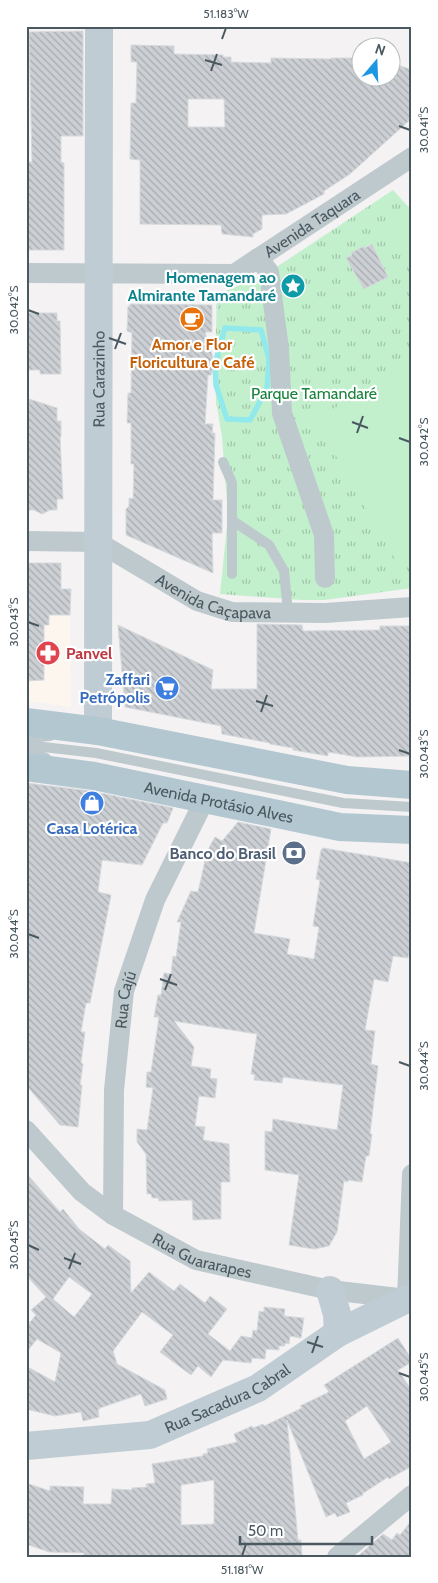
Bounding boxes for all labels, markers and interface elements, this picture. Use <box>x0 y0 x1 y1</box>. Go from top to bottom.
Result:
text: 51.183°W <box>203 6 249 21</box>
north arrow <box>350 38 400 88</box>
text: N <box>373 40 388 60</box>
text: 30.041°S <box>416 107 431 153</box>
street label: Avenida Taquara <box>260 184 363 261</box>
place label: Homenagem ao Almirante Tamandaré <box>128 268 276 305</box>
place icon: Homenagem ao Almirante Tamandaré <box>280 273 306 299</box>
text: 30.042°S <box>6 285 21 335</box>
cafe icon: Amor e Flor Floricultura e Café <box>179 306 205 332</box>
street label: Rua Carazinho <box>89 330 108 427</box>
place label: Amor e Flor Floricultura e Café <box>129 335 255 372</box>
park label: Parque Tamandaré <box>251 384 377 403</box>
text: 30.042°S <box>416 417 431 467</box>
street label: Avenida Caçapava <box>152 569 272 622</box>
text: 30.043°S <box>6 597 21 647</box>
pharmacy icon: Panvel <box>35 640 61 666</box>
place label: Panvel <box>66 644 112 663</box>
place label: Zaffari Petrópolis <box>80 670 150 707</box>
supermarket icon: Zaffari Petrópolis <box>154 675 180 701</box>
text: 30.043°S <box>416 729 431 779</box>
street label: Avenida Protásio Alves <box>142 777 295 827</box>
shop icon: Casa Lotérica <box>79 790 105 816</box>
place label: Casa Lotérica <box>46 819 138 838</box>
bank icon: Banco do Brasil <box>281 840 307 866</box>
place label: Banco do Brasil <box>170 844 276 863</box>
text: 30.044°S <box>6 909 21 959</box>
street label: Rua Cajú <box>111 968 140 1030</box>
text: 30.044°S <box>416 1041 431 1091</box>
text: 30.045°S <box>6 1220 21 1270</box>
street label: Rua Guararapes <box>149 1229 254 1282</box>
text: 30.045°S <box>416 1352 431 1402</box>
street label: Rua Sacadura Cabral <box>162 1359 294 1437</box>
scale bar <box>240 1513 373 1545</box>
text: 50 m <box>248 1522 283 1540</box>
text: 51.181°W <box>221 1562 264 1577</box>

